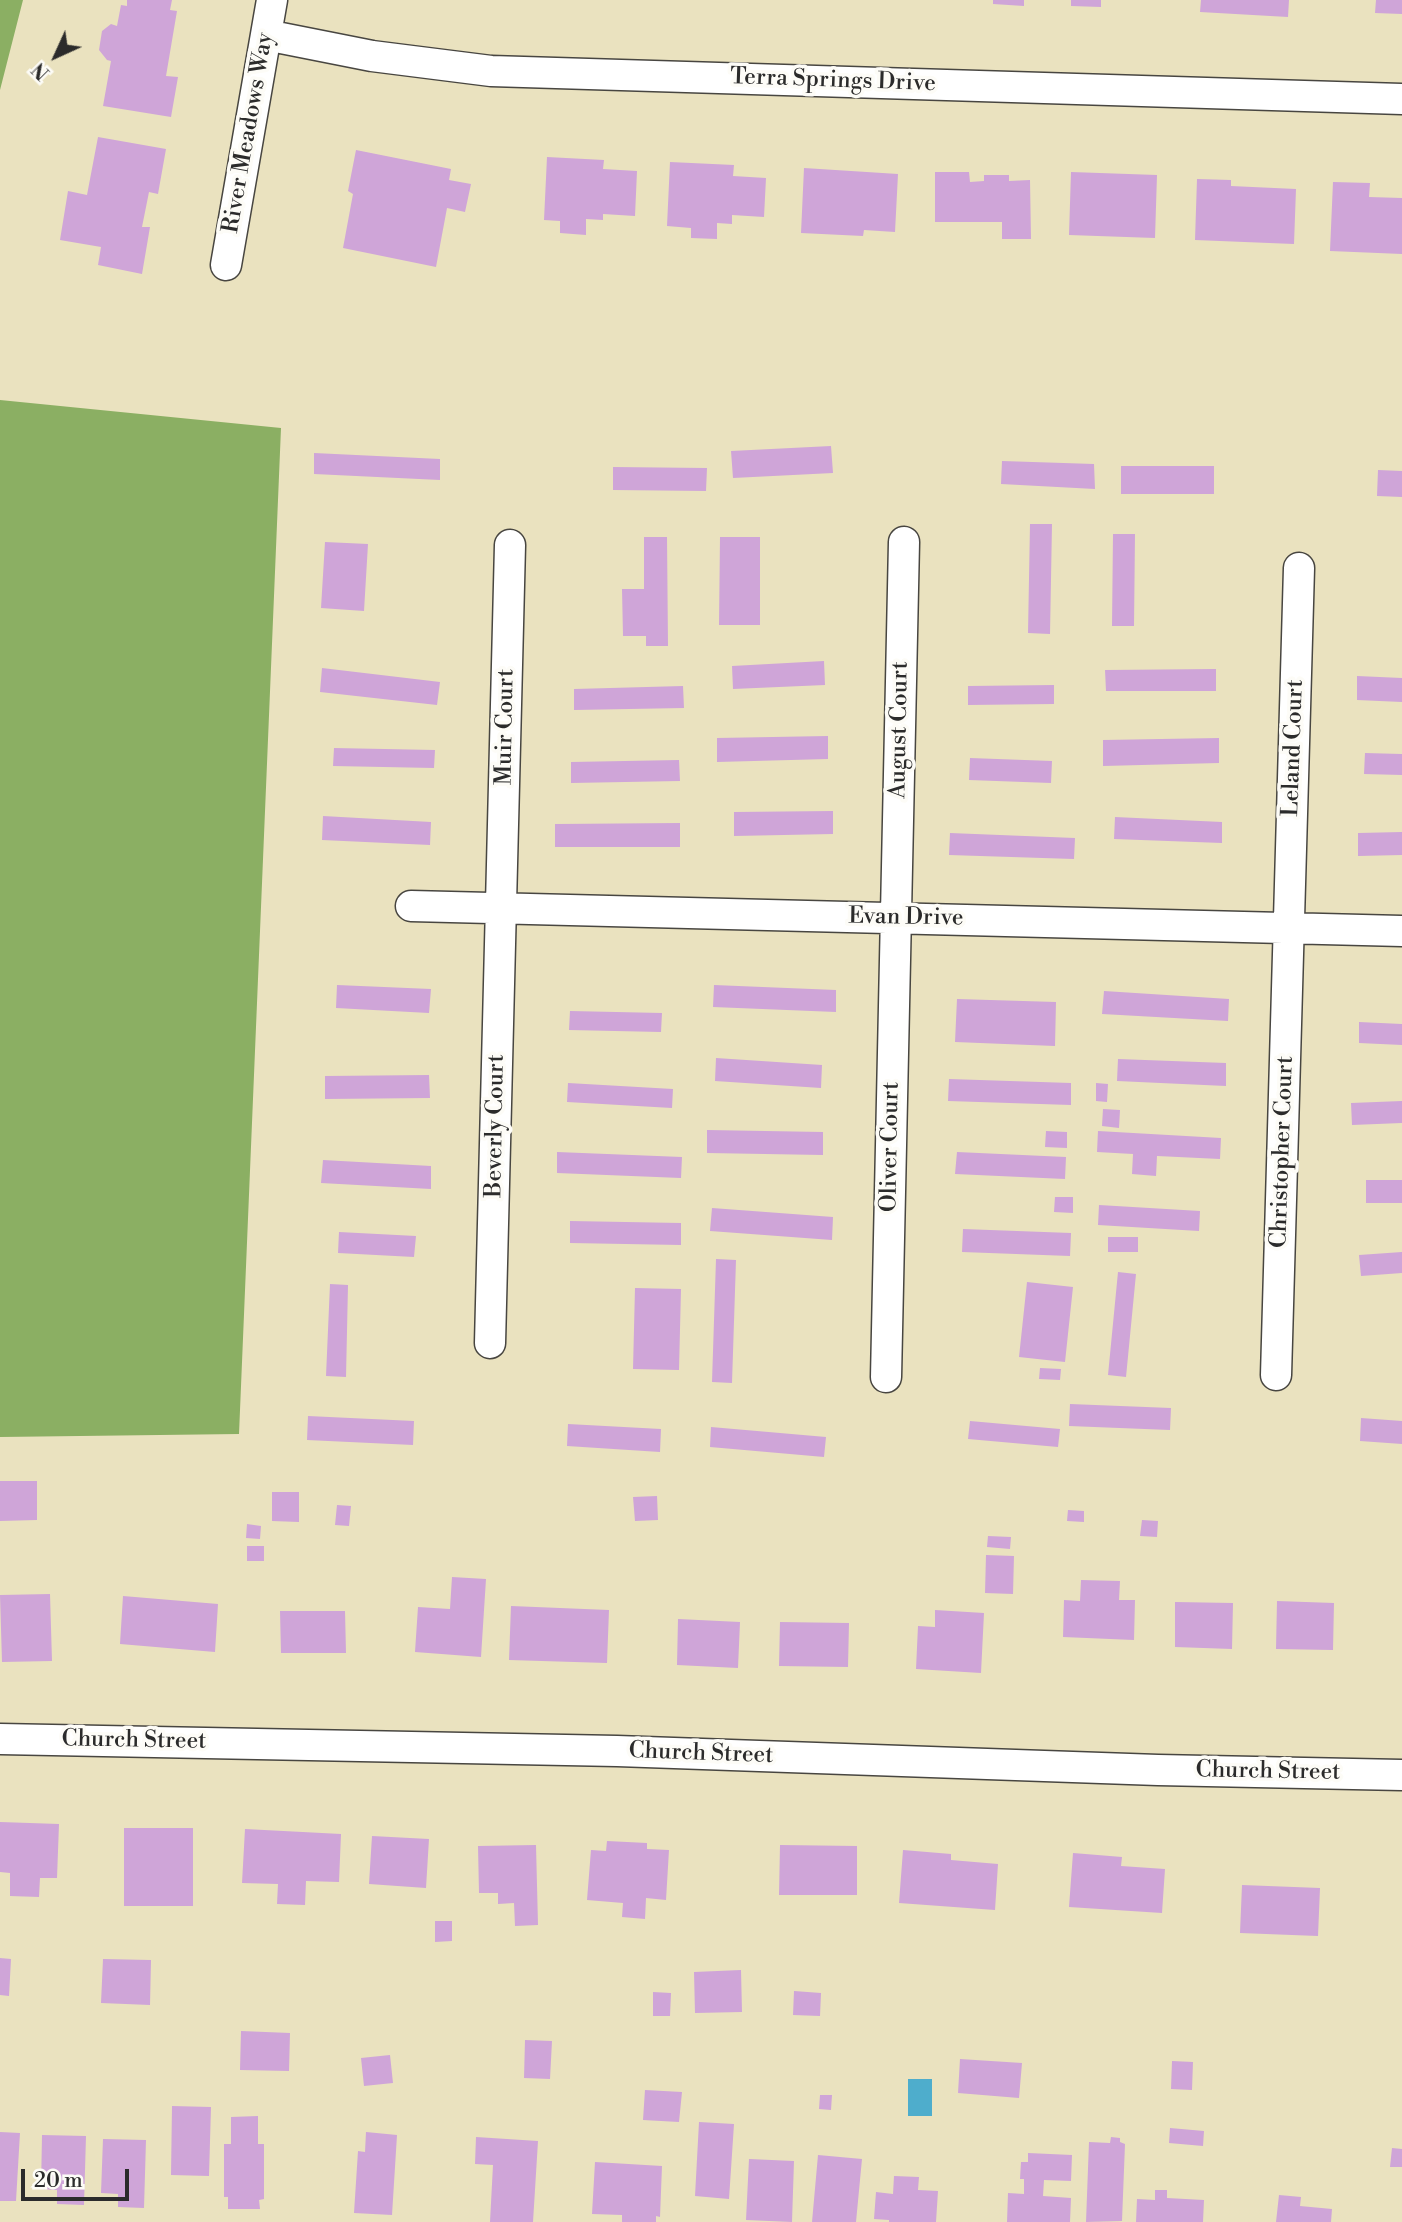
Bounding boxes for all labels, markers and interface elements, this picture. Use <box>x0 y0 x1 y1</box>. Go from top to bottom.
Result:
north arrow <box>21 21 91 91</box>
street label: River Meadows Way <box>218 31 280 235</box>
text: N <box>27 57 55 85</box>
street label: Terra Springs Drive <box>730 64 936 98</box>
street label: August Court <box>885 661 915 799</box>
street label: Muir Court <box>491 669 521 785</box>
street label: Leland Court <box>1278 679 1310 817</box>
street label: Evan Drive <box>848 903 964 933</box>
street label: Beverly Court <box>481 1054 511 1198</box>
street label: Christopher Court <box>1266 1055 1300 1249</box>
street label: Oliver Court <box>876 1082 906 1212</box>
street label: Church Street <box>61 1726 207 1756</box>
street label: Church Street <box>628 1738 774 1770</box>
street label: Church Street <box>1195 1757 1341 1787</box>
scale bar <box>24 2156 133 2200</box>
text: 20 m <box>34 2168 83 2194</box>

